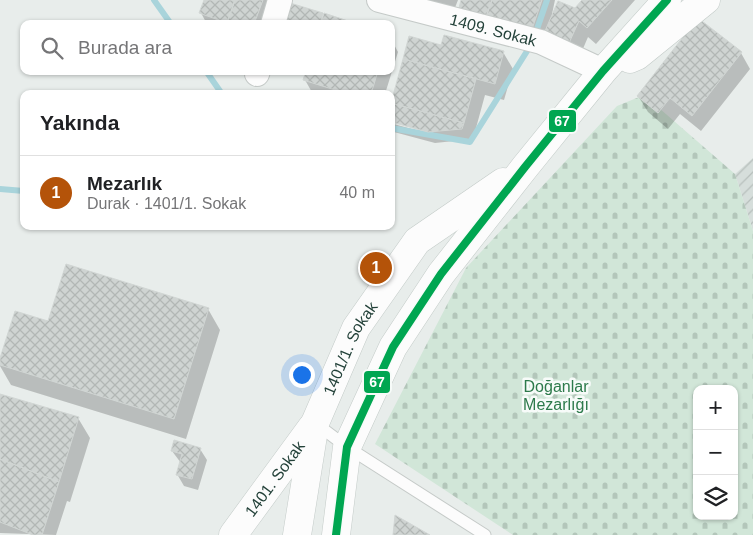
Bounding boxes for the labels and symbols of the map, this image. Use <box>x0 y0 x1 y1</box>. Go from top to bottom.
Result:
street label: 1409. Sokak <box>448 10 539 49</box>
line badge: 67 <box>548 109 577 133</box>
text: 67 <box>554 113 570 129</box>
pin: 1 <box>360 249 392 287</box>
street label: 1401/1. Sokak <box>320 298 381 398</box>
your location <box>289 362 315 388</box>
line badge: 67 <box>363 370 391 394</box>
text: 67 <box>369 374 385 390</box>
park label: Doğanlar Mezarlığı <box>523 378 589 413</box>
street label: 1401. Sokak <box>241 437 308 519</box>

